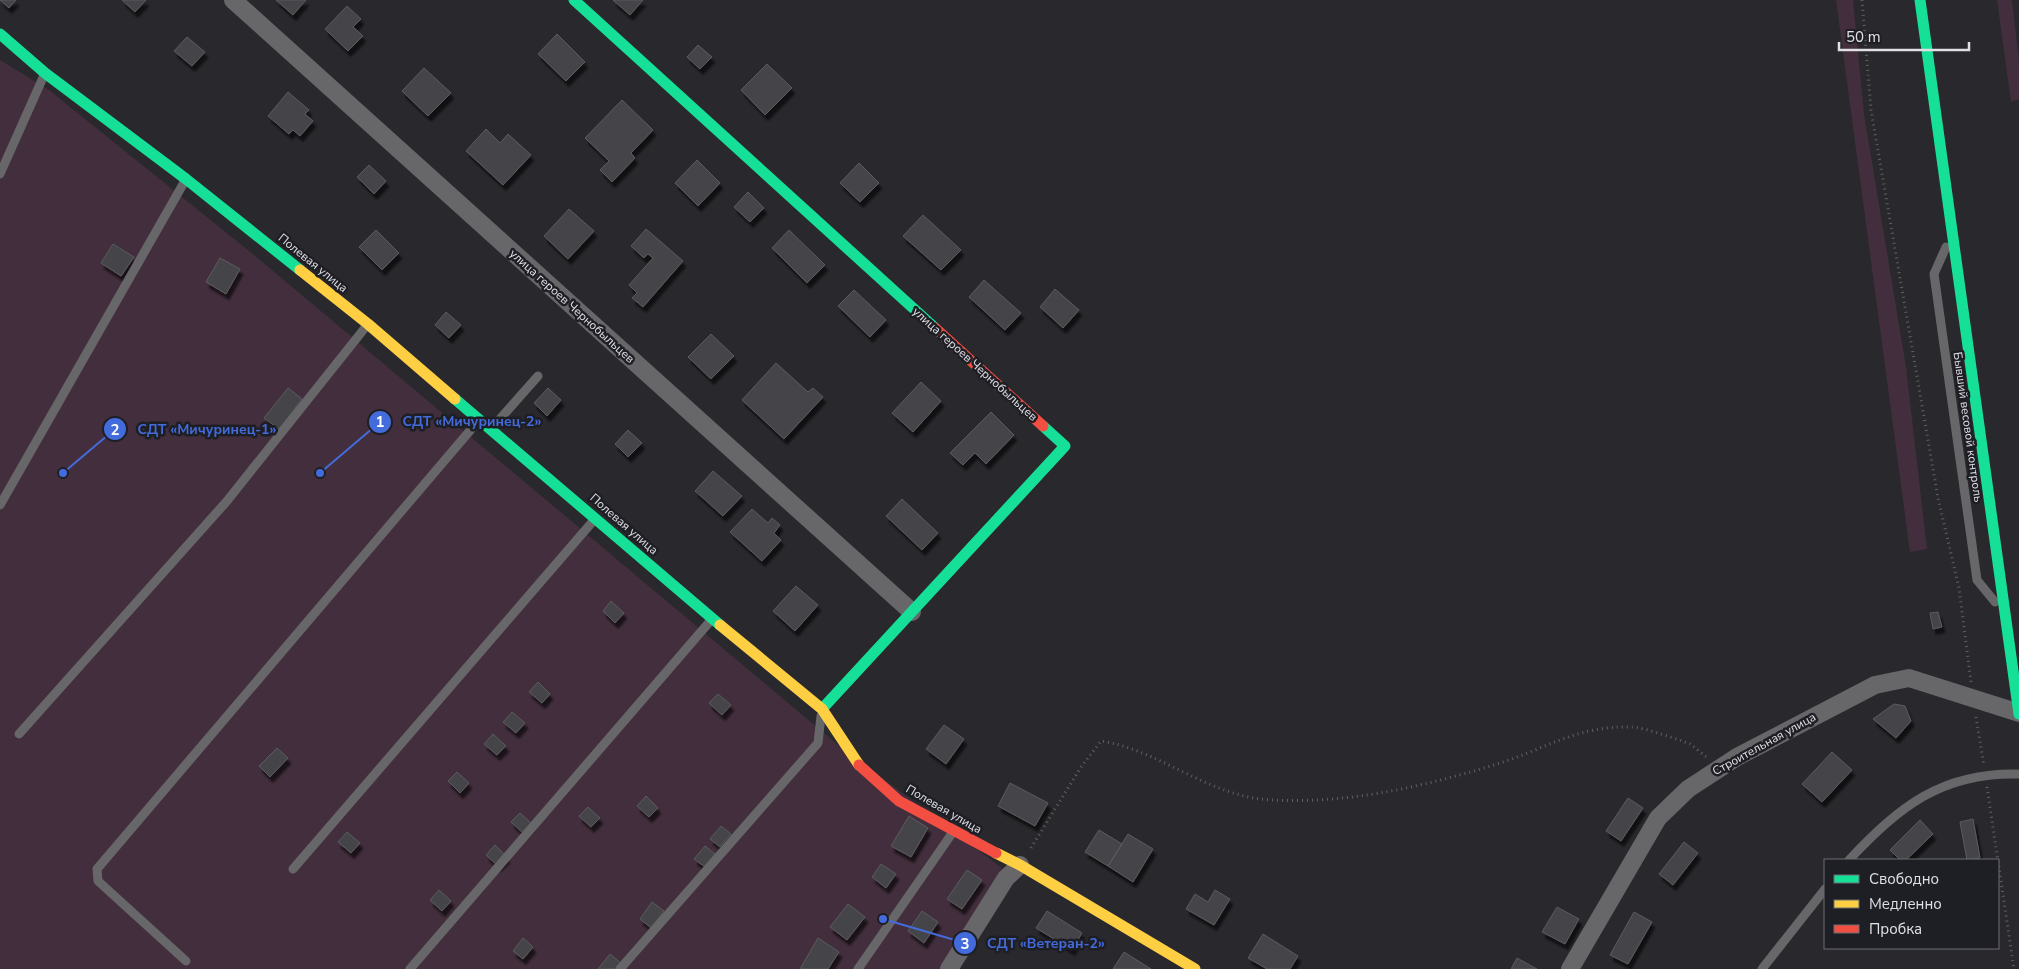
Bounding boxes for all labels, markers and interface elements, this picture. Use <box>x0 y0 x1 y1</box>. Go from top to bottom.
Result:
scale bar <box>1839 20 1969 52</box>
text: 50 m <box>1846 27 1881 47</box>
street label: Полевая улица <box>275 230 351 296</box>
street label: улица героев Чернобыльцев <box>506 246 638 367</box>
street label: улица героев Чернобыльцев <box>909 304 1041 425</box>
street label: Бывший весовой контроль <box>1950 351 1986 503</box>
callout: СДТ «Мичуринец-2» <box>367 407 551 436</box>
text: 1 <box>375 412 385 432</box>
text: СДТ «Мичуринец-2» <box>403 412 542 431</box>
callout: СДТ «Мичуринец-1» <box>103 415 287 444</box>
text: 2 <box>110 420 120 440</box>
text: СДТ «Мичуринец-1» <box>138 420 277 439</box>
street label: Полевая улица <box>587 490 661 558</box>
street label: Строительная улица <box>1709 709 1819 779</box>
street label: Полевая улица <box>903 781 985 837</box>
legend <box>1824 859 1999 949</box>
text: Свободно <box>1869 869 1939 889</box>
text: Медленно <box>1869 894 1942 914</box>
text: Пробка <box>1869 919 1922 939</box>
callout: СДТ «Ветеран-2» <box>953 929 1115 958</box>
text: 3 <box>960 934 970 954</box>
text: СДТ «Ветеран-2» <box>987 934 1105 953</box>

